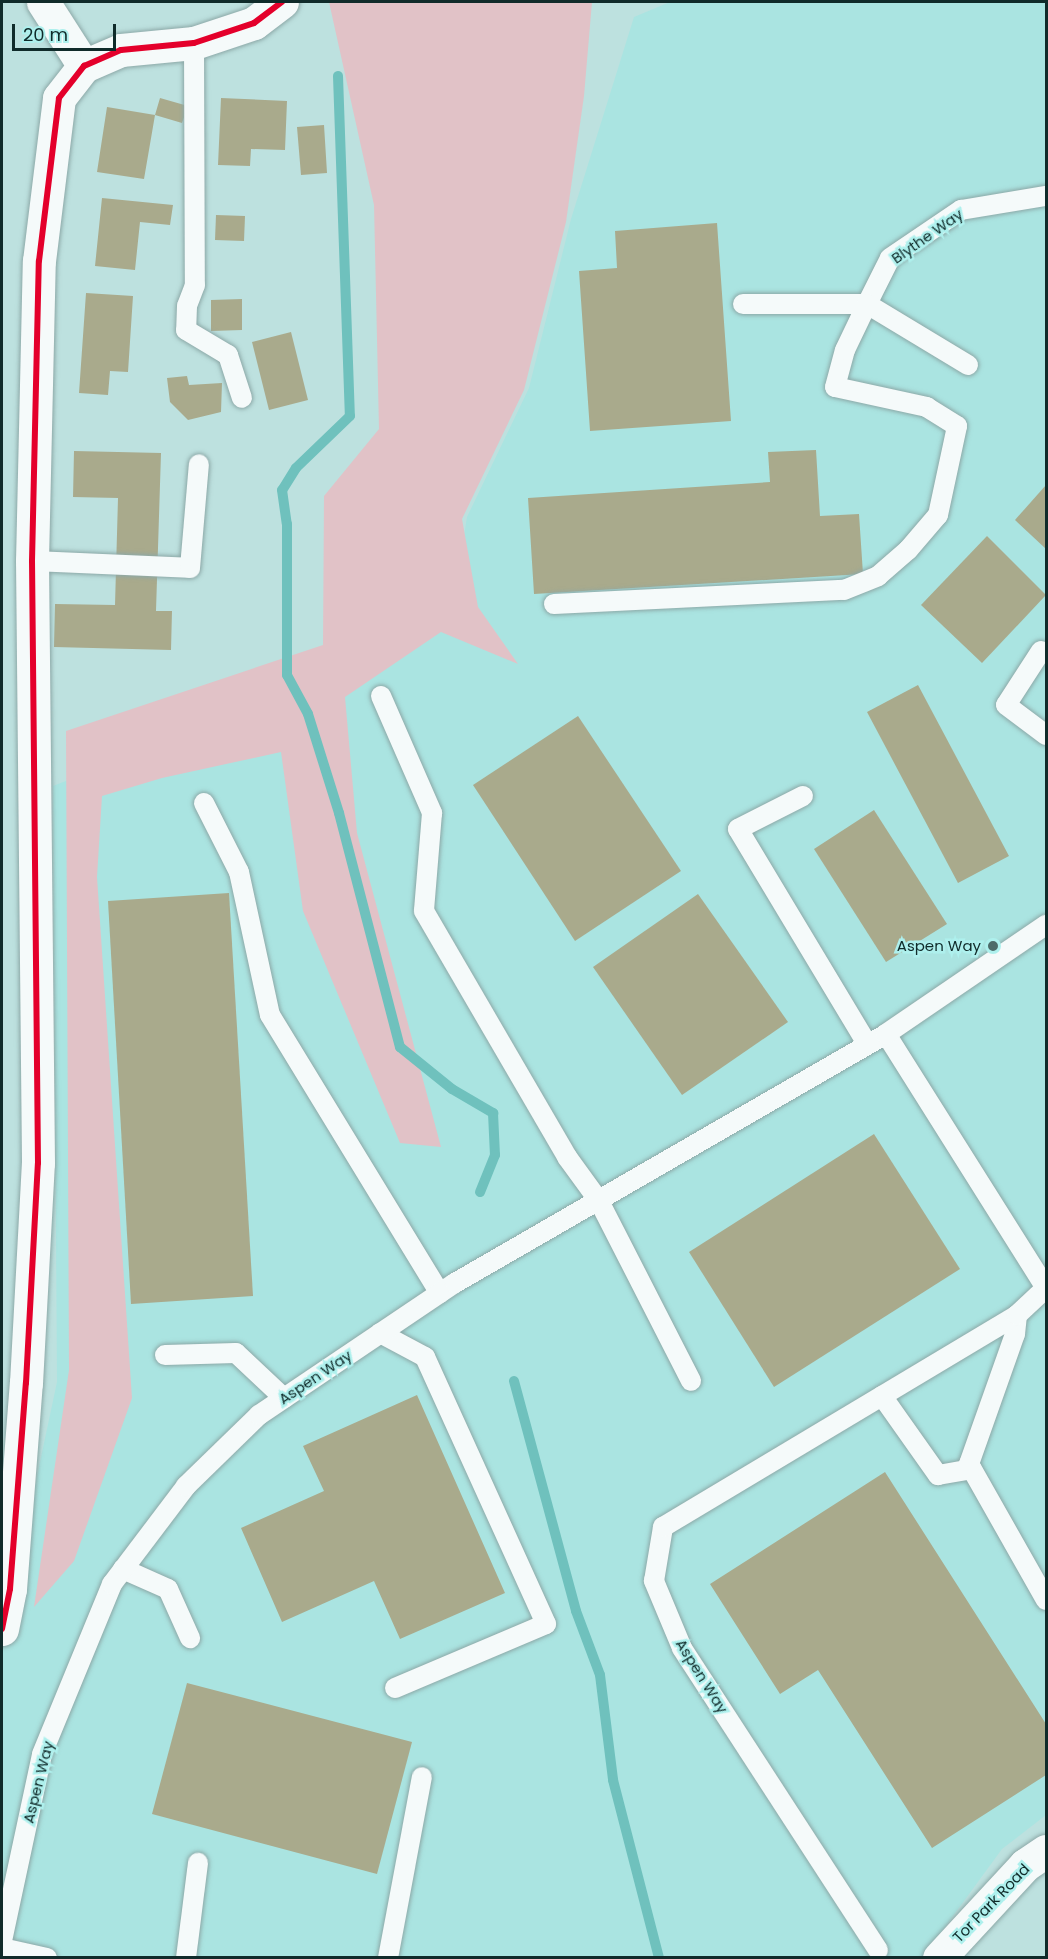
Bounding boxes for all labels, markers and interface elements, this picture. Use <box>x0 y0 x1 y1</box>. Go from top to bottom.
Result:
scale bar <box>15 12 118 50</box>
text: 20 m <box>23 22 68 47</box>
street label: Blythe Way <box>888 205 966 267</box>
place label: Aspen Way <box>897 937 981 955</box>
marker: Aspen Way <box>986 939 1000 953</box>
street label: Aspen Way <box>275 1346 355 1408</box>
street label: Aspen Way <box>672 1636 732 1716</box>
street label: Aspen Way <box>19 1739 57 1825</box>
street label: Tor Park Road <box>949 1860 1033 1946</box>

